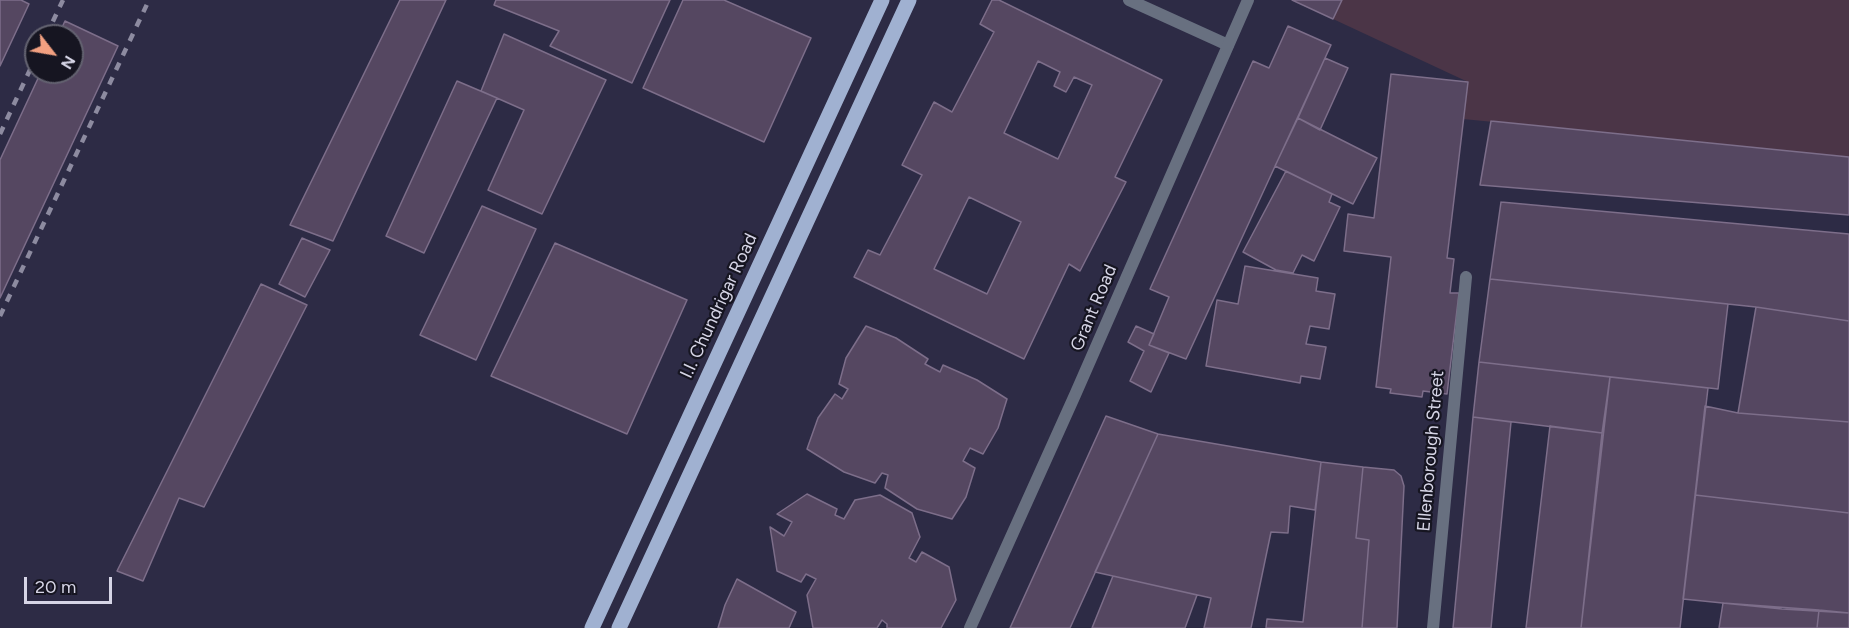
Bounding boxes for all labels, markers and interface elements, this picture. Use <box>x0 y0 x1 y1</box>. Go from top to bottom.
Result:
north arrow <box>24 24 84 84</box>
text: N <box>57 52 79 73</box>
street label: I.I. Chundrigar Road <box>676 230 762 382</box>
street label: Grant Road <box>1066 262 1122 354</box>
street label: Ellenborough Street <box>1413 370 1449 532</box>
scale bar <box>27 565 116 603</box>
text: 20 m <box>35 576 76 598</box>

